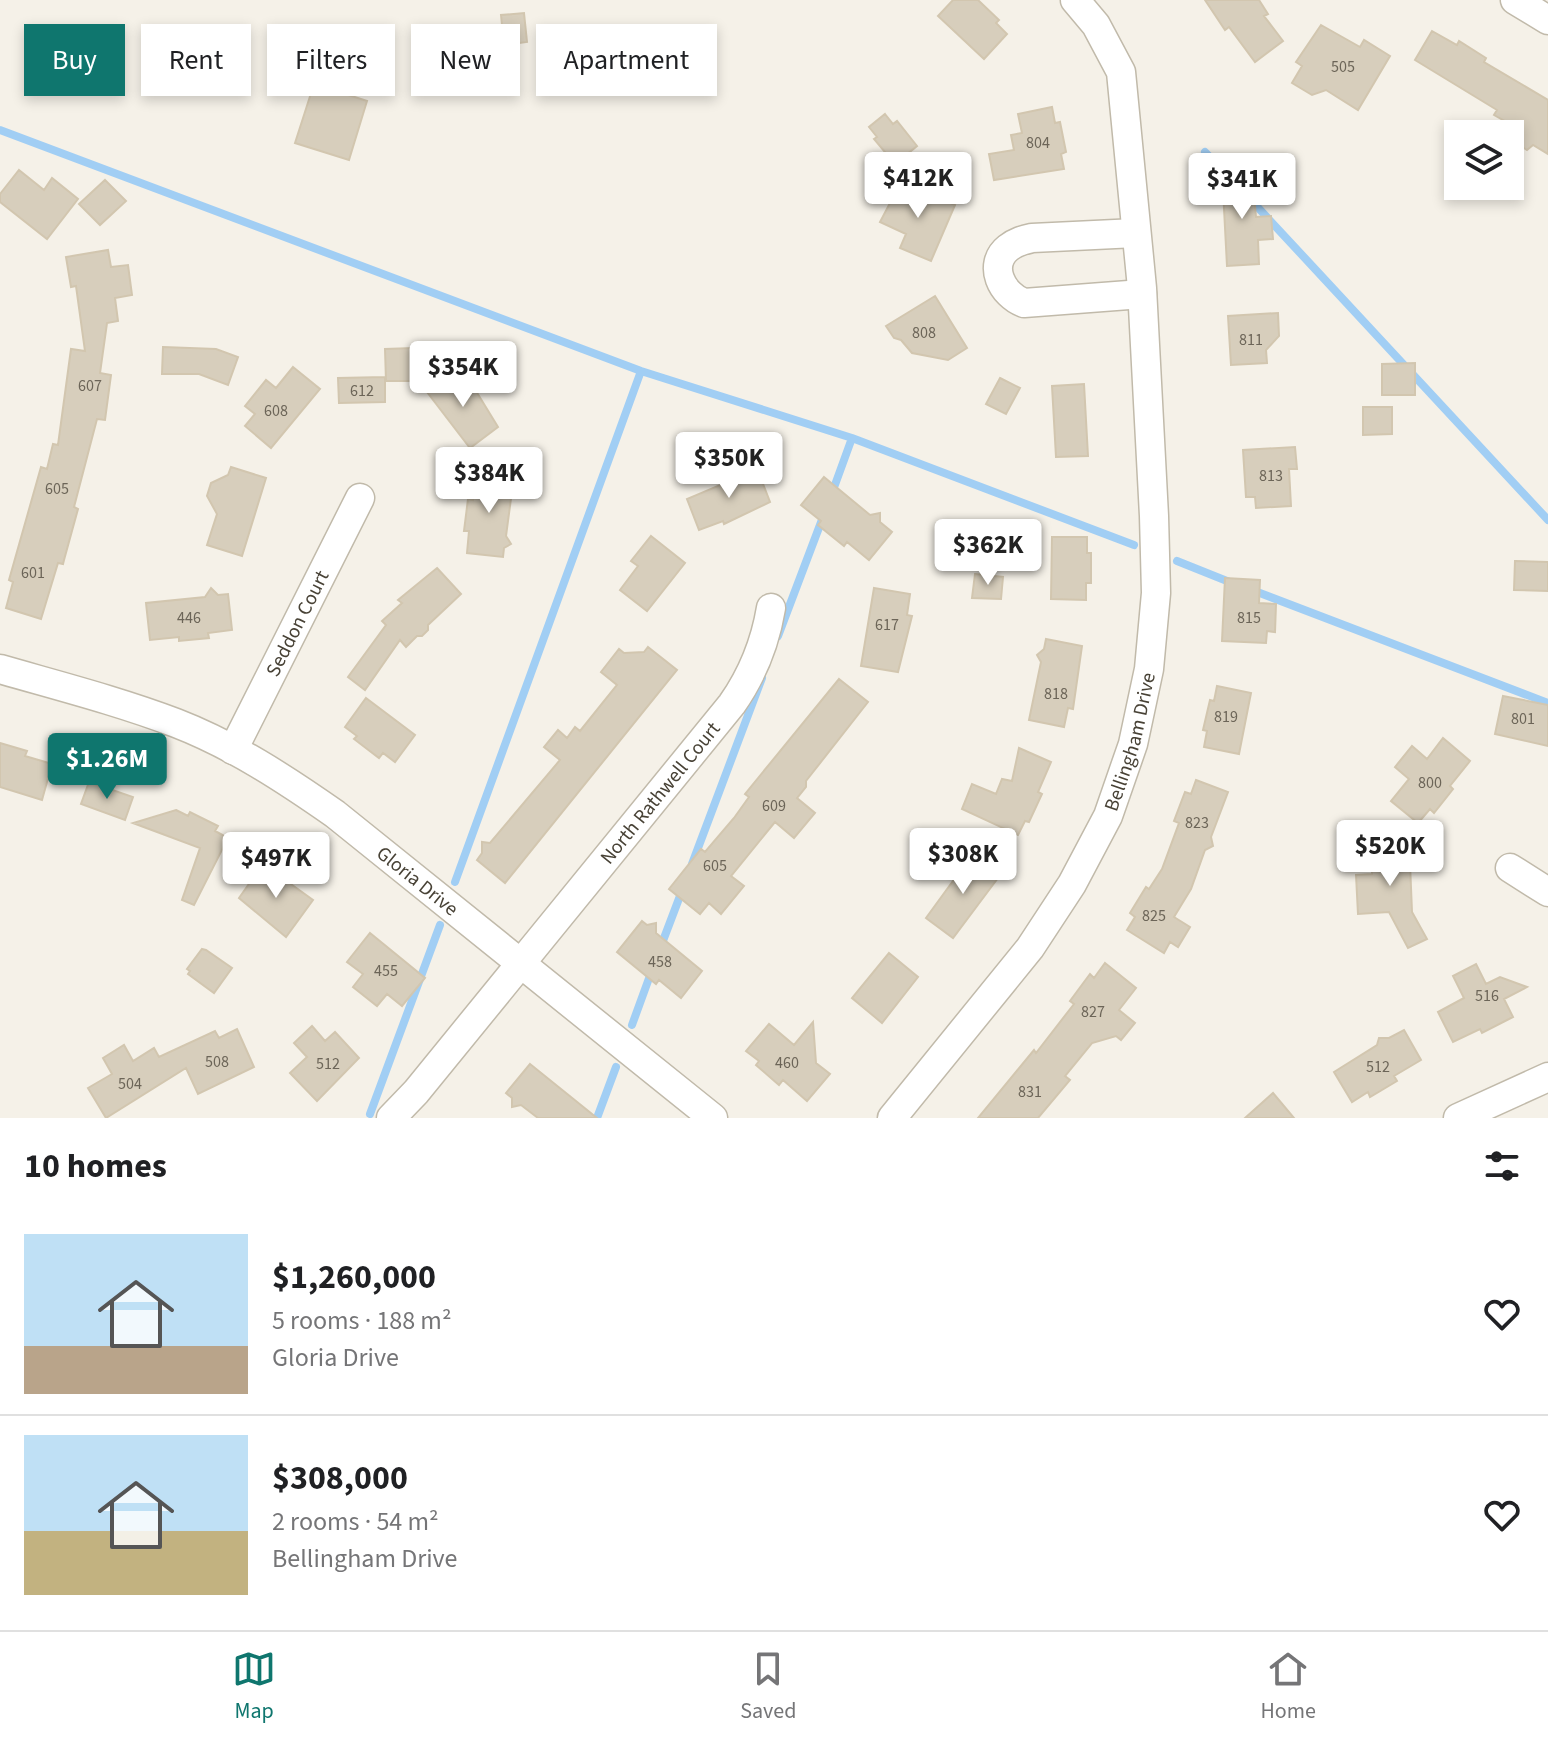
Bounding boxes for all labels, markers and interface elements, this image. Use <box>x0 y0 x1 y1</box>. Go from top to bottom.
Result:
chip: Buy <box>24 24 125 96</box>
chip: Rent <box>141 24 251 96</box>
chip: Filters <box>267 24 395 96</box>
chip: New <box>411 24 520 96</box>
chip: Apartment <box>536 24 717 96</box>
house number: 505 <box>1331 56 1355 78</box>
map controls <box>1444 120 1524 200</box>
button: layers <box>1444 120 1524 200</box>
house number: 804 <box>1026 132 1050 154</box>
pin: $412K <box>862 152 974 220</box>
pin: $341K <box>1186 153 1298 221</box>
text: $412K <box>883 159 953 196</box>
text: $341K <box>1207 160 1277 197</box>
house number: 808 <box>912 322 936 344</box>
house number: 811 <box>1239 329 1263 351</box>
pin: $354K <box>407 341 519 409</box>
text: $354K <box>428 348 498 385</box>
house number: 607 <box>78 375 102 397</box>
house number: 612 <box>350 380 374 402</box>
house number: 608 <box>264 400 288 422</box>
pin: $350K <box>673 432 785 500</box>
text: $350K <box>694 439 764 476</box>
pin: $384K <box>433 447 545 515</box>
text: $384K <box>454 454 524 491</box>
house number: 813 <box>1259 465 1283 487</box>
house number: 605 <box>45 478 69 500</box>
pin: $362K <box>932 519 1044 587</box>
text: $362K <box>953 526 1023 563</box>
house number: 601 <box>21 562 45 584</box>
street label: Seddon Court <box>259 566 336 682</box>
house number: 446 <box>177 607 201 629</box>
house number: 815 <box>1237 607 1261 629</box>
house number: 617 <box>875 614 899 636</box>
street label: Bellingham Drive <box>1098 670 1163 815</box>
house number: 818 <box>1044 683 1068 705</box>
house number: 819 <box>1214 706 1238 728</box>
house number: 801 <box>1511 708 1535 730</box>
street label: North Rathwell Court <box>594 716 727 871</box>
pin: $1.26M <box>42 733 172 801</box>
text: $1.26M <box>66 740 148 777</box>
house number: 800 <box>1418 772 1442 794</box>
house number: 609 <box>762 795 786 817</box>
house number: 823 <box>1185 812 1209 834</box>
pin: $520K <box>1334 820 1446 888</box>
text: $520K <box>1355 827 1425 864</box>
pin: $308K <box>907 828 1019 896</box>
pin: $497K <box>220 832 332 900</box>
text: $308K <box>928 835 998 872</box>
text: $497K <box>241 839 311 876</box>
street label: Gloria Drive <box>370 840 464 923</box>
house number: 605 <box>703 855 727 877</box>
house number: 825 <box>1142 905 1166 927</box>
house number: 458 <box>648 951 672 973</box>
house number: 455 <box>374 960 398 982</box>
house number: 516 <box>1475 985 1499 1007</box>
house number: 827 <box>1081 1001 1105 1023</box>
house number: 508 <box>205 1051 229 1073</box>
house number: 460 <box>775 1052 799 1074</box>
house number: 512 <box>316 1053 340 1075</box>
house number: 512 <box>1366 1056 1390 1078</box>
house number: 504 <box>118 1073 142 1095</box>
house number: 831 <box>1018 1081 1042 1103</box>
text: 10 homes <box>24 1142 167 1191</box>
icon: filters <box>1480 1144 1524 1188</box>
text: $1,260,000 <box>272 1253 436 1302</box>
icon: home <box>88 1266 184 1362</box>
icon: heart <box>1480 1292 1524 1336</box>
text: 5 rooms · 188 m² <box>272 1302 451 1339</box>
text: Gloria Drive <box>272 1339 399 1376</box>
text: $308,000 <box>272 1454 408 1503</box>
icon: home <box>88 1467 184 1563</box>
icon: heart <box>1480 1493 1524 1537</box>
text: 2 rooms · 54 m² <box>272 1503 439 1540</box>
text: Bellingham Drive <box>272 1540 458 1577</box>
tab: Map <box>232 1647 276 1727</box>
tab: Saved <box>740 1647 796 1727</box>
tab: Home <box>1261 1647 1316 1727</box>

